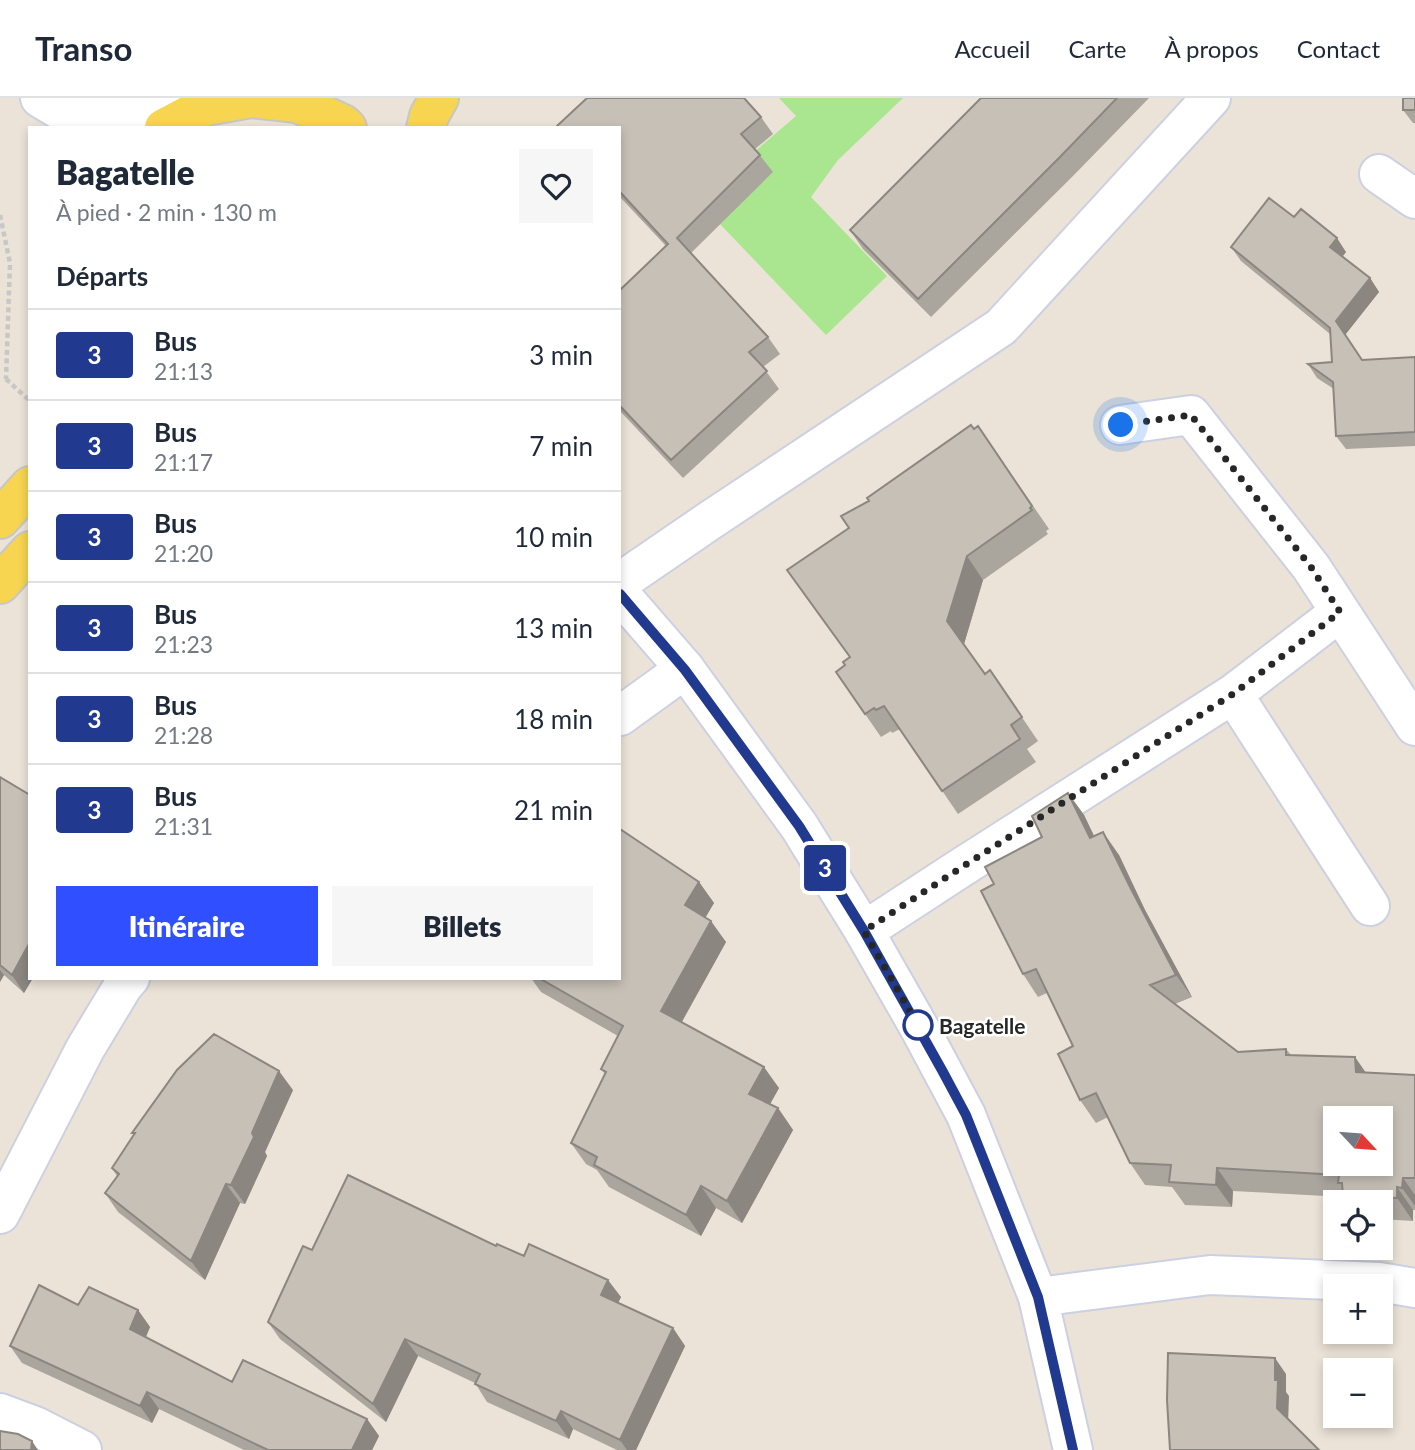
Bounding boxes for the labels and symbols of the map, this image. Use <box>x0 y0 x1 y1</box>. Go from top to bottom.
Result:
your location <box>1103 407 1138 442</box>
line badge: 3 <box>802 845 848 891</box>
marker: Bagatelle <box>903 1010 933 1040</box>
place label: Bagatelle <box>939 1013 1026 1038</box>
north arrow <box>1323 1106 1393 1176</box>

